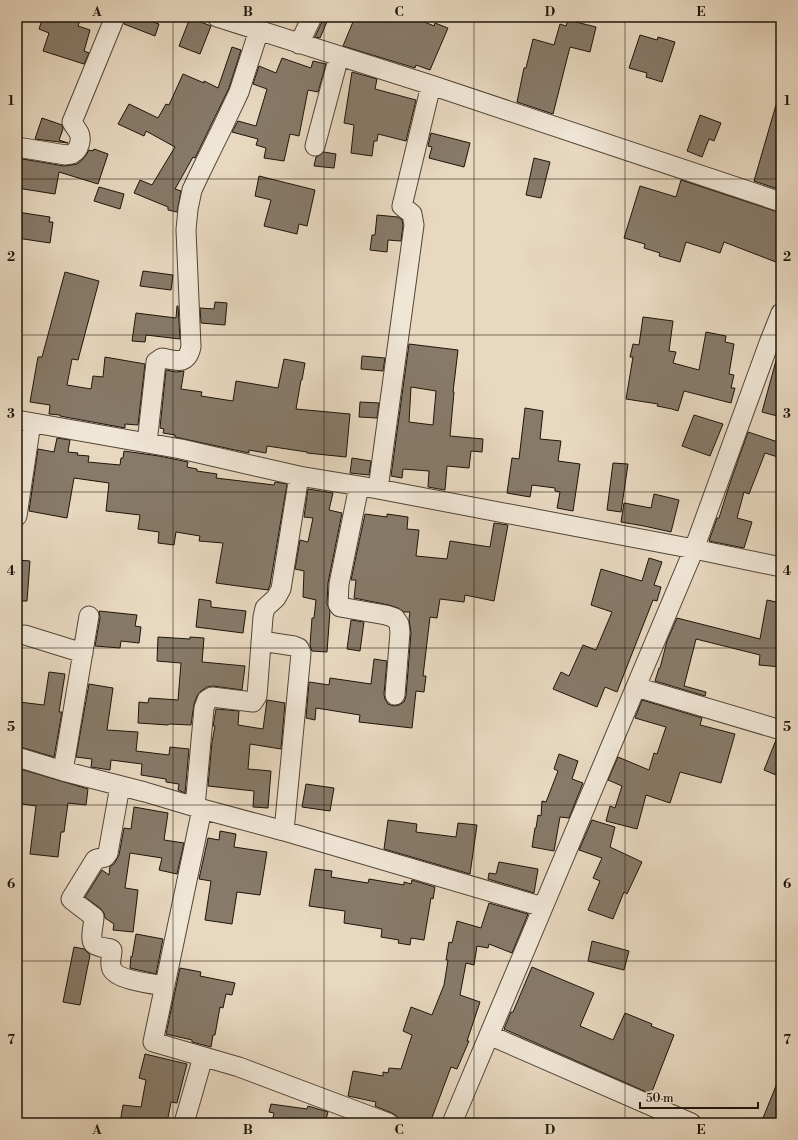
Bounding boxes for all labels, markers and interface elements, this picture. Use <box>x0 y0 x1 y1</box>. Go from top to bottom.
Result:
text: A <box>91 4 102 20</box>
text: B <box>243 4 253 20</box>
text: C <box>394 4 404 20</box>
text: D <box>545 4 555 20</box>
text: E <box>696 4 706 20</box>
text: 1 <box>8 93 15 109</box>
text: 1 <box>784 93 791 109</box>
text: 2 <box>7 249 15 265</box>
text: 2 <box>783 249 791 265</box>
text: 3 <box>7 406 15 422</box>
text: 3 <box>783 406 791 422</box>
text: 4 <box>7 563 16 579</box>
text: 4 <box>783 563 792 579</box>
text: 5 <box>7 719 15 735</box>
text: 5 <box>783 719 791 735</box>
text: 6 <box>7 876 15 892</box>
text: 6 <box>783 876 791 892</box>
text: 7 <box>7 1032 15 1048</box>
text: 7 <box>783 1032 791 1048</box>
scale bar <box>640 1084 758 1110</box>
text: 50 m <box>646 1091 674 1106</box>
text: A <box>91 1122 102 1138</box>
text: B <box>243 1122 253 1138</box>
text: C <box>394 1122 404 1138</box>
text: D <box>545 1122 555 1138</box>
text: E <box>696 1122 706 1138</box>

